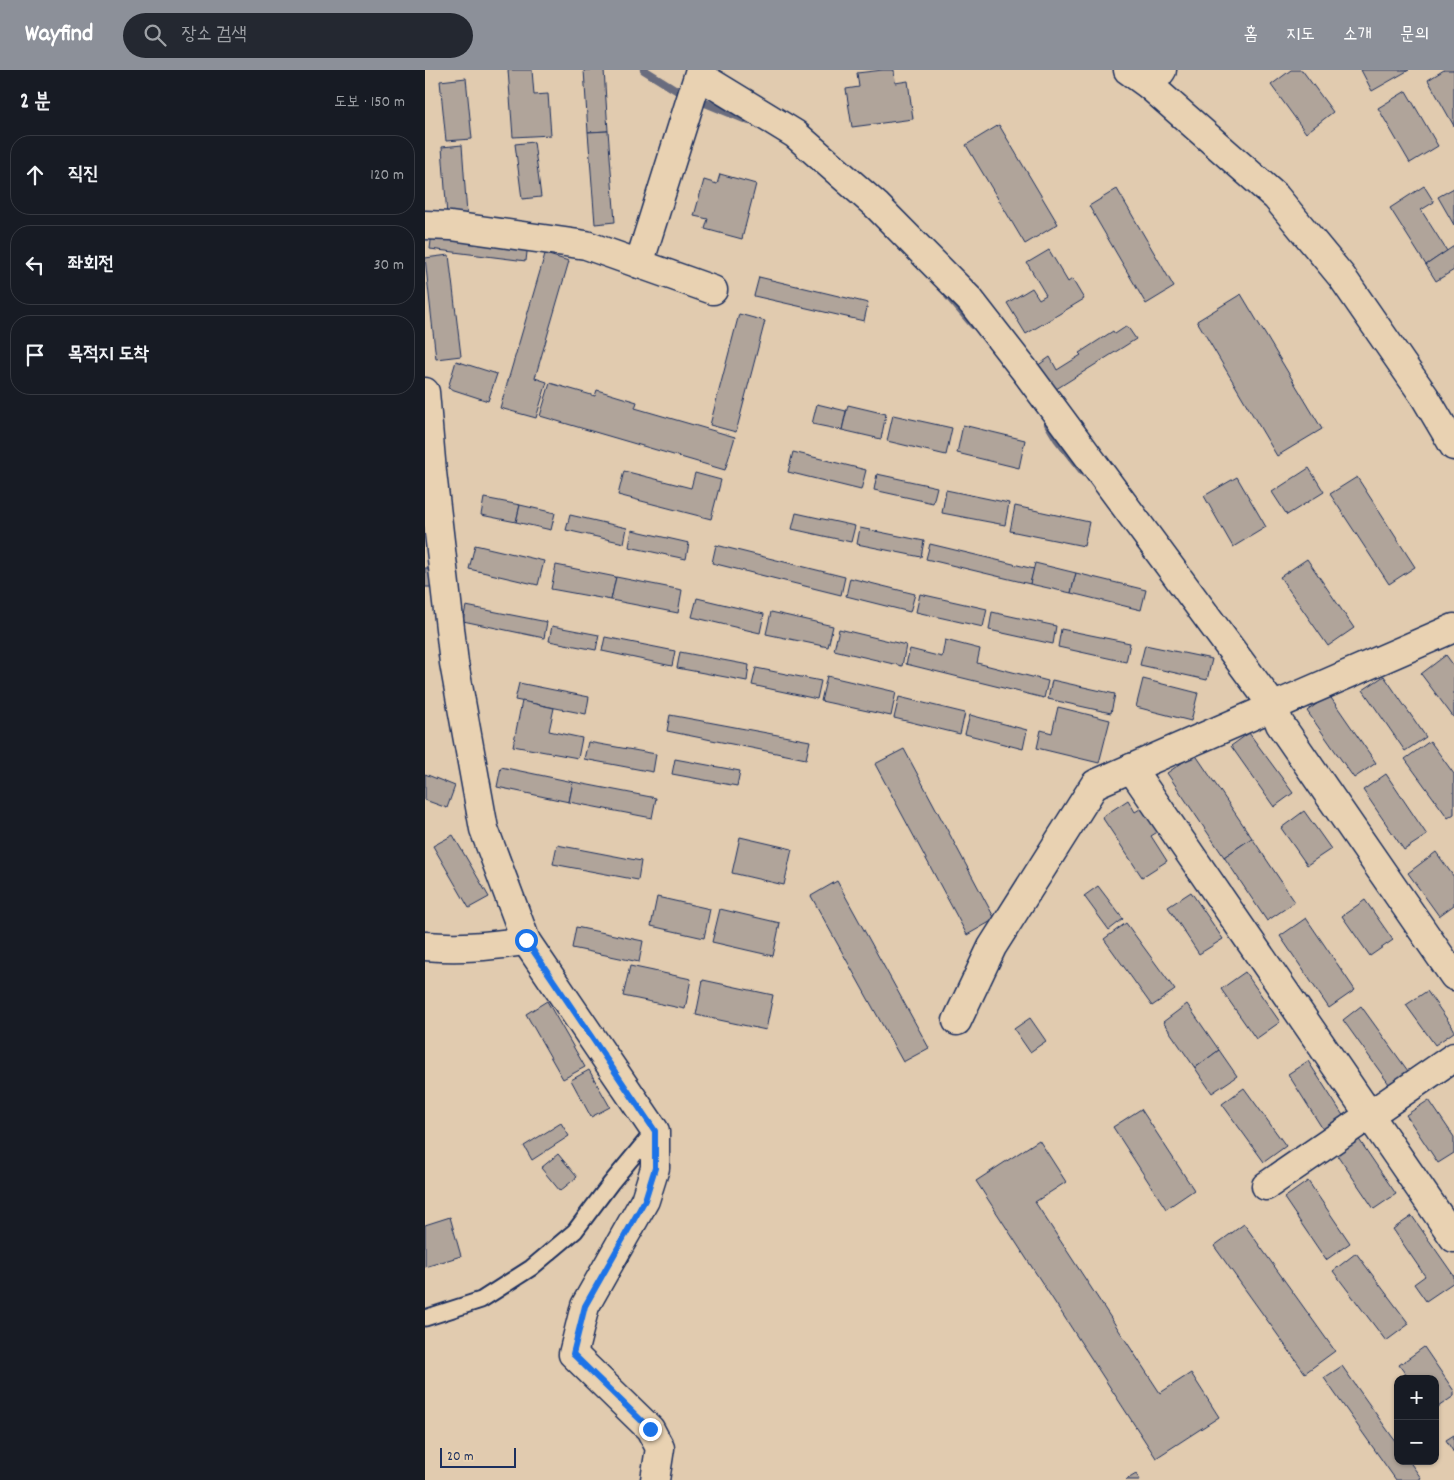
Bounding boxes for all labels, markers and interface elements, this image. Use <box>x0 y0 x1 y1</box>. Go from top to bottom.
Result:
search box <box>123 13 473 58</box>
text: Wayfind <box>25 18 93 52</box>
icon: search <box>141 21 169 49</box>
text: 장소 검색 <box>181 22 247 49</box>
text: 홈 <box>1244 23 1258 48</box>
text: 지도 <box>1286 23 1315 48</box>
text: 소개 <box>1343 23 1372 48</box>
text: 문의 <box>1400 23 1429 48</box>
text: 2 분 <box>20 88 51 118</box>
text: 도보 · 150 m <box>334 91 405 114</box>
icon: ahead <box>21 161 49 189</box>
text: 직진 <box>68 162 99 189</box>
text: 120 m <box>370 164 404 187</box>
icon: left <box>21 251 49 279</box>
text: 좌회전 <box>68 252 114 279</box>
text: 30 m <box>374 254 404 277</box>
icon: arrive <box>21 341 49 369</box>
text: 목적지 도착 <box>68 342 149 369</box>
route start <box>515 929 538 952</box>
map controls <box>1394 1375 1439 1465</box>
button: + <box>1394 1375 1439 1420</box>
route end <box>639 1418 662 1441</box>
button: − <box>1394 1420 1439 1465</box>
scale bar <box>440 1445 516 1468</box>
text: 20 m <box>447 1447 474 1467</box>

